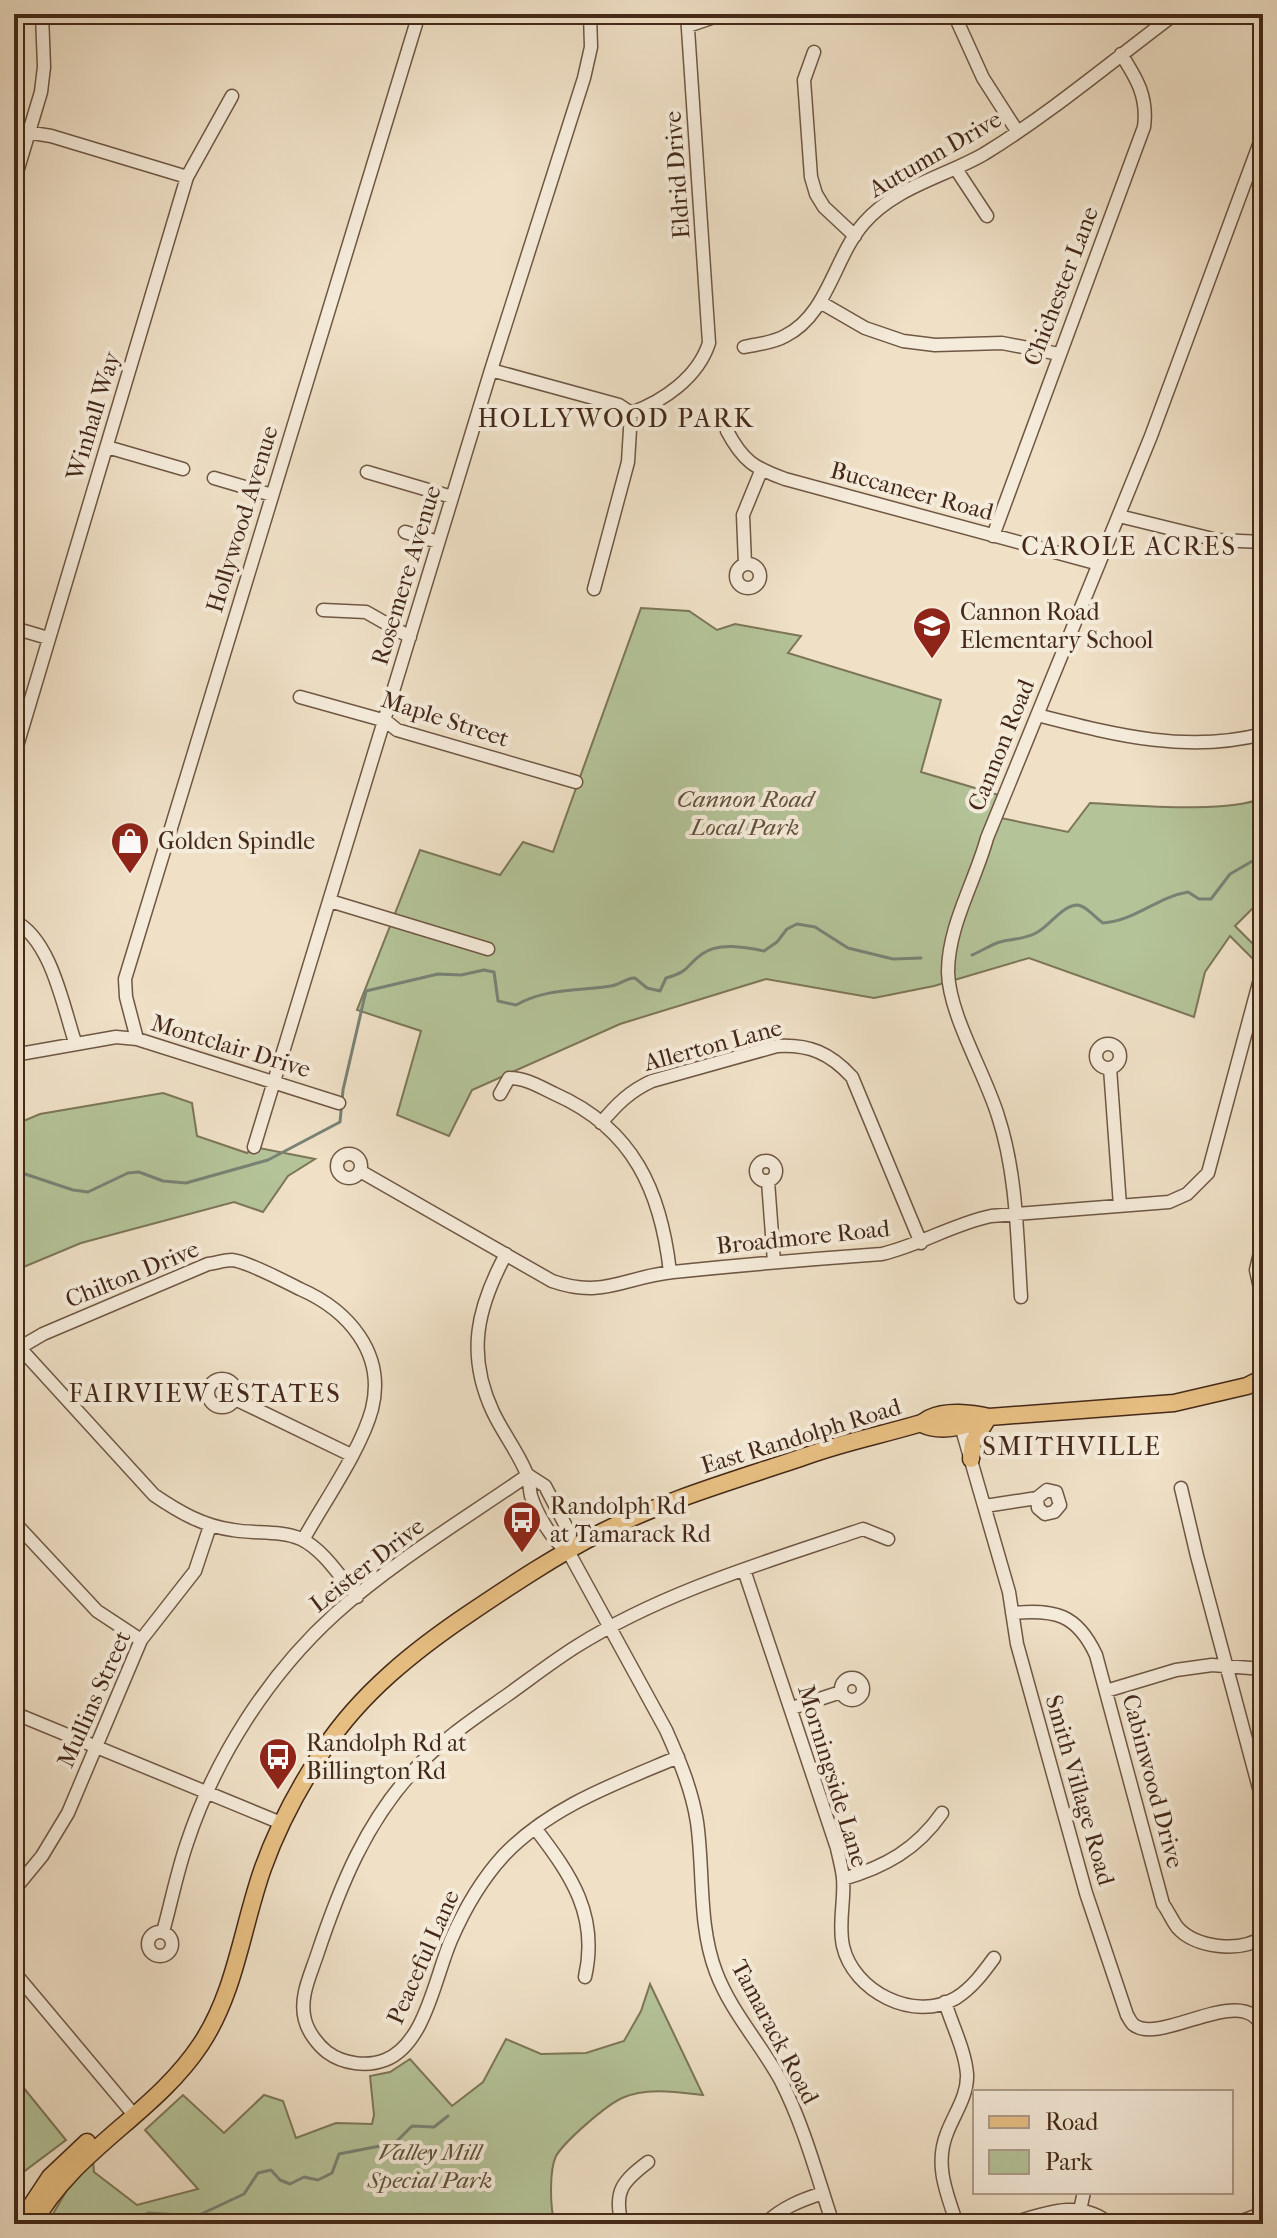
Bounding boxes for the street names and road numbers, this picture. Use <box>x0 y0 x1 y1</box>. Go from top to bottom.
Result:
street label: Autumn Drive <box>863 105 1006 204</box>
street label: Eldrid Drive <box>659 110 695 240</box>
street label: Chichester Lane <box>1018 202 1104 370</box>
street label: Winhall Way <box>60 347 126 485</box>
street label: Hollywood Avenue <box>200 422 284 616</box>
street label: Buccaneer Road <box>827 456 998 526</box>
street label: Rosemere Avenue <box>365 482 447 668</box>
street label: Cannon Road <box>962 674 1040 815</box>
street label: Maple Street <box>378 685 513 753</box>
street label: Montclair Drive <box>148 1008 314 1084</box>
street label: Allerton Lane <box>640 1013 785 1077</box>
street label: Broadmore Road <box>715 1214 892 1260</box>
street label: Chilton Drive <box>61 1234 203 1313</box>
street label: East Randolph Road <box>698 1392 905 1480</box>
street label: Leister Drive <box>304 1512 430 1618</box>
street label: Mullins Street <box>51 1626 137 1772</box>
street label: Morningside Lane <box>792 1682 874 1871</box>
street label: Cabinwood Drive <box>1116 1691 1190 1871</box>
street label: Smith Village Road <box>1039 1692 1121 1889</box>
street label: Peaceful Lane <box>381 1885 465 2029</box>
street label: Tamarack Road <box>725 1955 825 2110</box>

